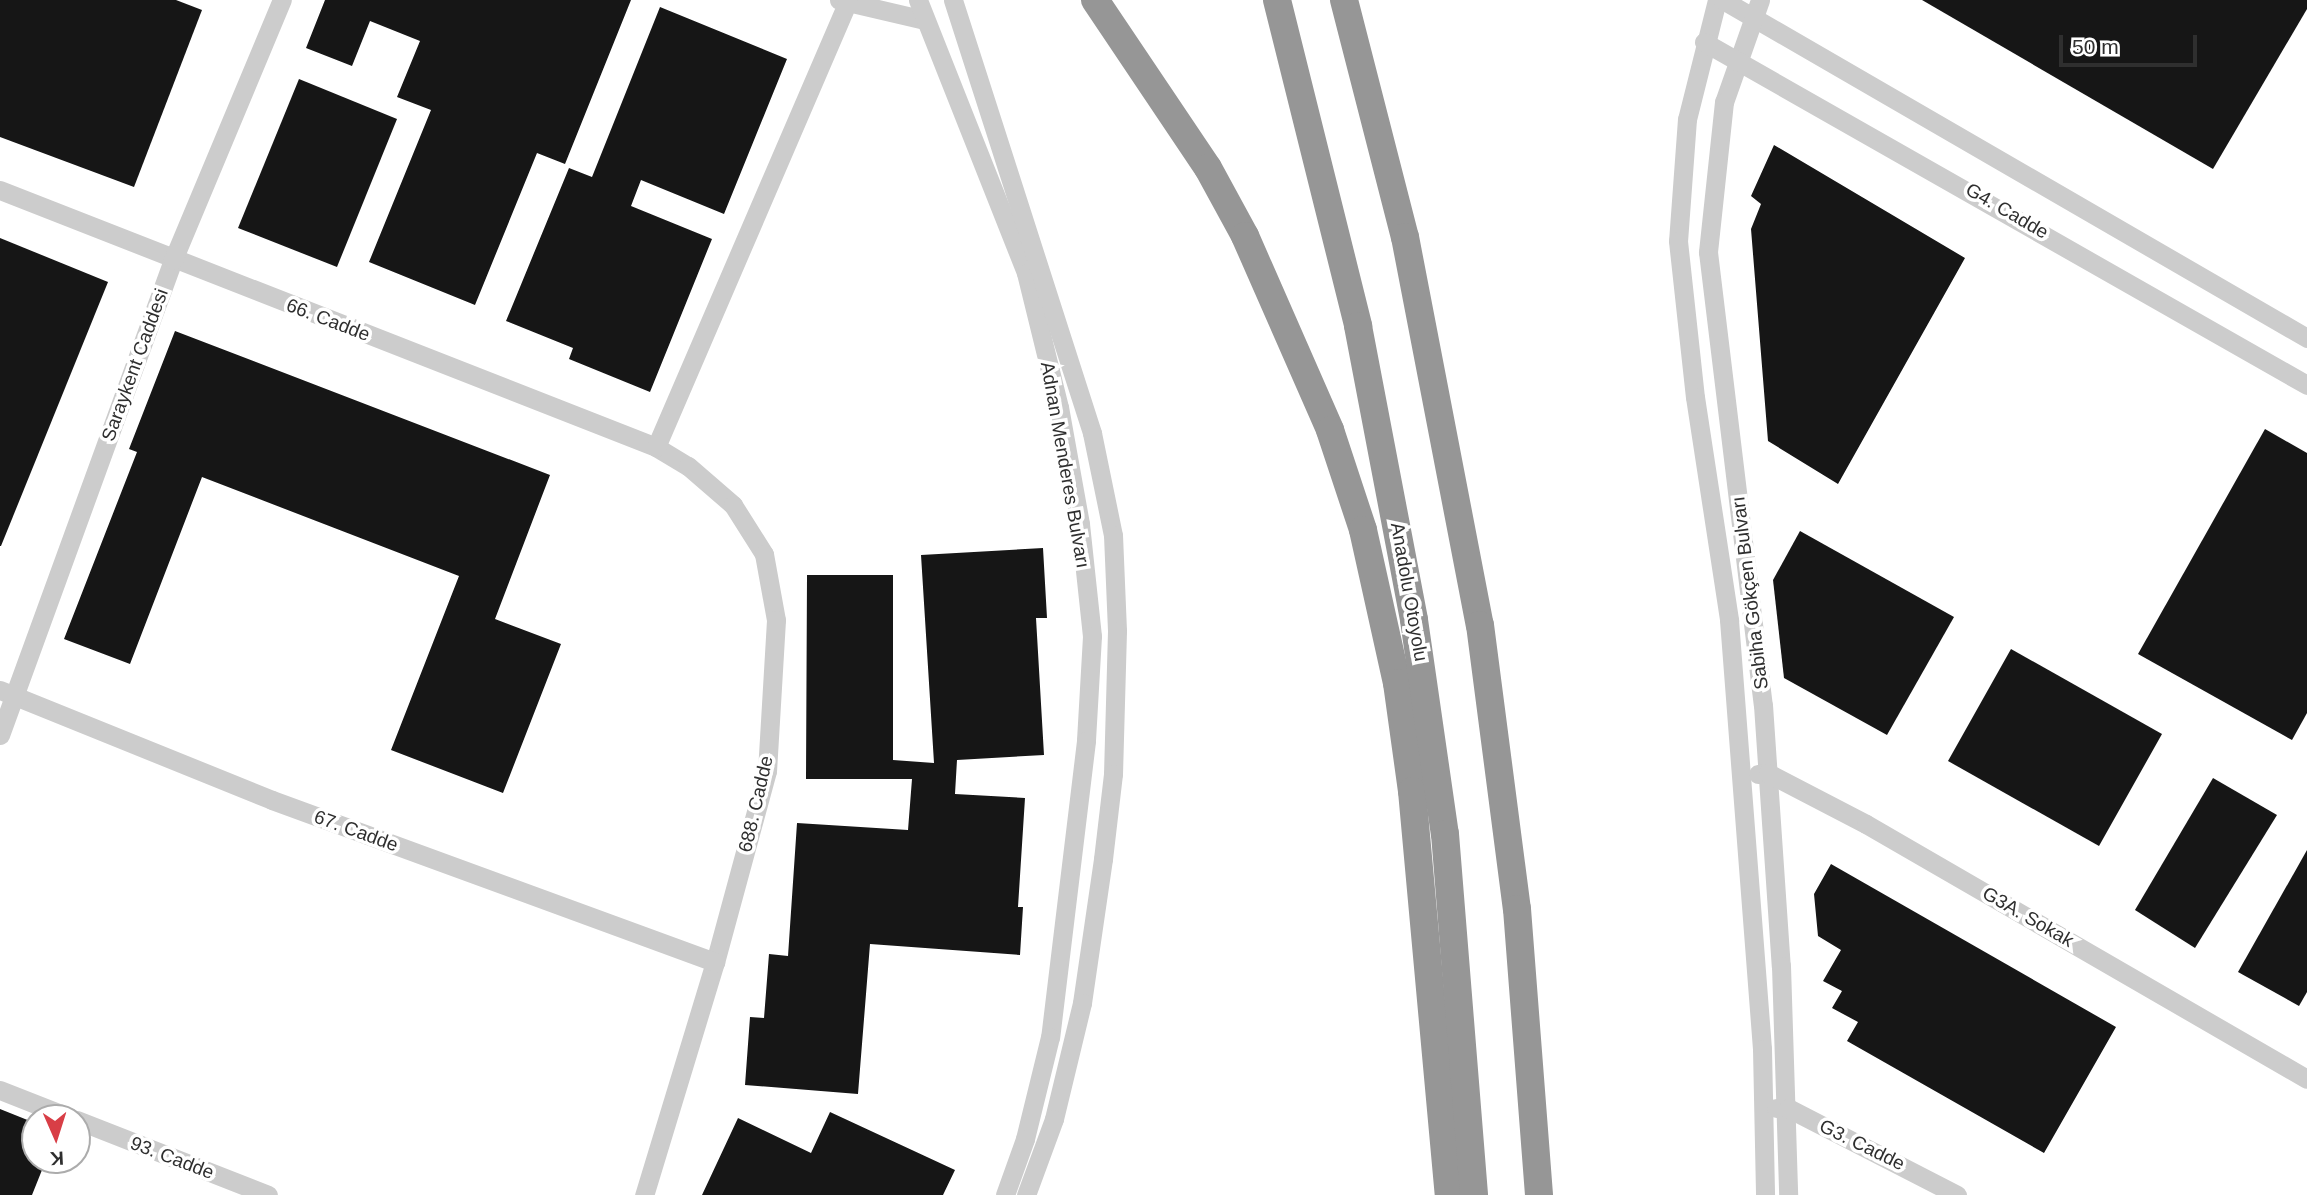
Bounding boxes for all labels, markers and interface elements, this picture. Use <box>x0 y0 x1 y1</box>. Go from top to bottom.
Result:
scale bar <box>2062 21 2200 65</box>
text: 50 m <box>2072 35 2119 58</box>
street label: G4. Cadde <box>1962 178 2052 244</box>
street label: Saraykent Caddesi <box>97 286 173 444</box>
street label: 66. Cadde <box>283 294 373 346</box>
street label: Adnan Menderes Bulvarı <box>1036 360 1094 570</box>
street label: Sabiha Gökçen Bulvarı <box>1727 495 1773 691</box>
street label: Anadolu Otoyolu <box>1386 521 1432 663</box>
street label: 688. Cadde <box>734 754 778 854</box>
street label: 67. Cadde <box>311 805 401 857</box>
street label: G3A. Sokak <box>1978 882 2078 952</box>
north arrow <box>21 1104 91 1174</box>
street label: G3. Cadde <box>1816 1115 1908 1175</box>
street label: 93. Cadde <box>127 1132 217 1184</box>
text: K <box>50 1148 64 1169</box>

